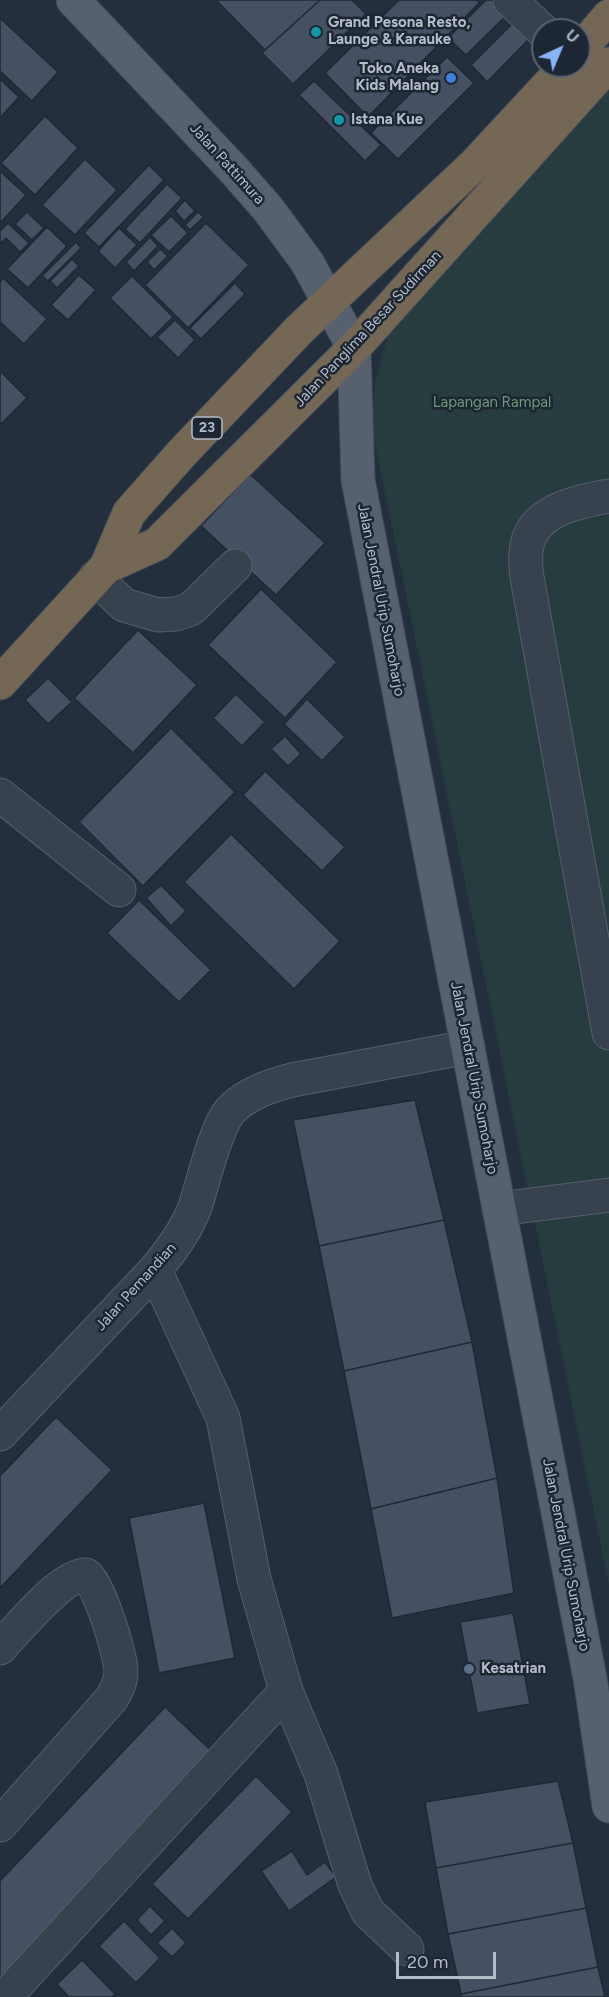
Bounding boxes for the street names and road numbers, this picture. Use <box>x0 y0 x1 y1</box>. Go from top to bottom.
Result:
street label: Jalan Pattimura <box>186 120 268 208</box>
street label: Jalan Panglima Besar Sudirman <box>291 247 445 411</box>
road number: 23 <box>192 417 222 439</box>
street label: Jalan Jendral Urip Sumoharjo <box>353 502 409 698</box>
street label: Jalan Jendral Urip Sumoharjo <box>446 980 502 1176</box>
street label: Jalan Pemandian <box>92 1239 180 1335</box>
street label: Jalan Jendral Urip Sumoharjo <box>538 1457 594 1653</box>

